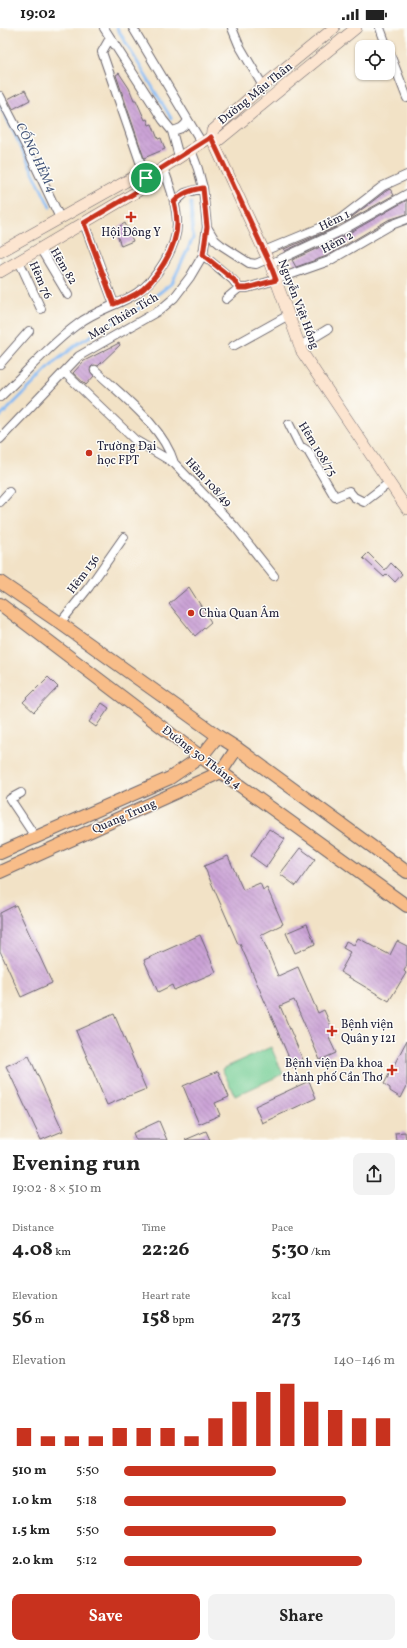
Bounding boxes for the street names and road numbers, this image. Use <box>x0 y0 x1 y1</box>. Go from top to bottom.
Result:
street label: Đường Mậu Thân <box>215 59 296 129</box>
street label: Hẻm 1 <box>316 207 353 235</box>
street label: Hẻm 2 <box>319 228 356 258</box>
street label: Hẽm 82 <box>46 245 80 288</box>
street label: Nguyễn Việt Hồng <box>274 257 323 352</box>
street label: Hẽm 76 <box>25 259 55 302</box>
street label: Mạc Thiên Tích <box>85 290 162 344</box>
street label: Hẽm 108/75 <box>294 419 340 480</box>
street label: Hẽm 108/49 <box>181 455 235 511</box>
street label: Hẽm 136 <box>64 552 104 597</box>
street label: Đường 30 Tháng 4 <box>158 722 245 793</box>
street label: Quang Trung <box>90 796 159 838</box>

